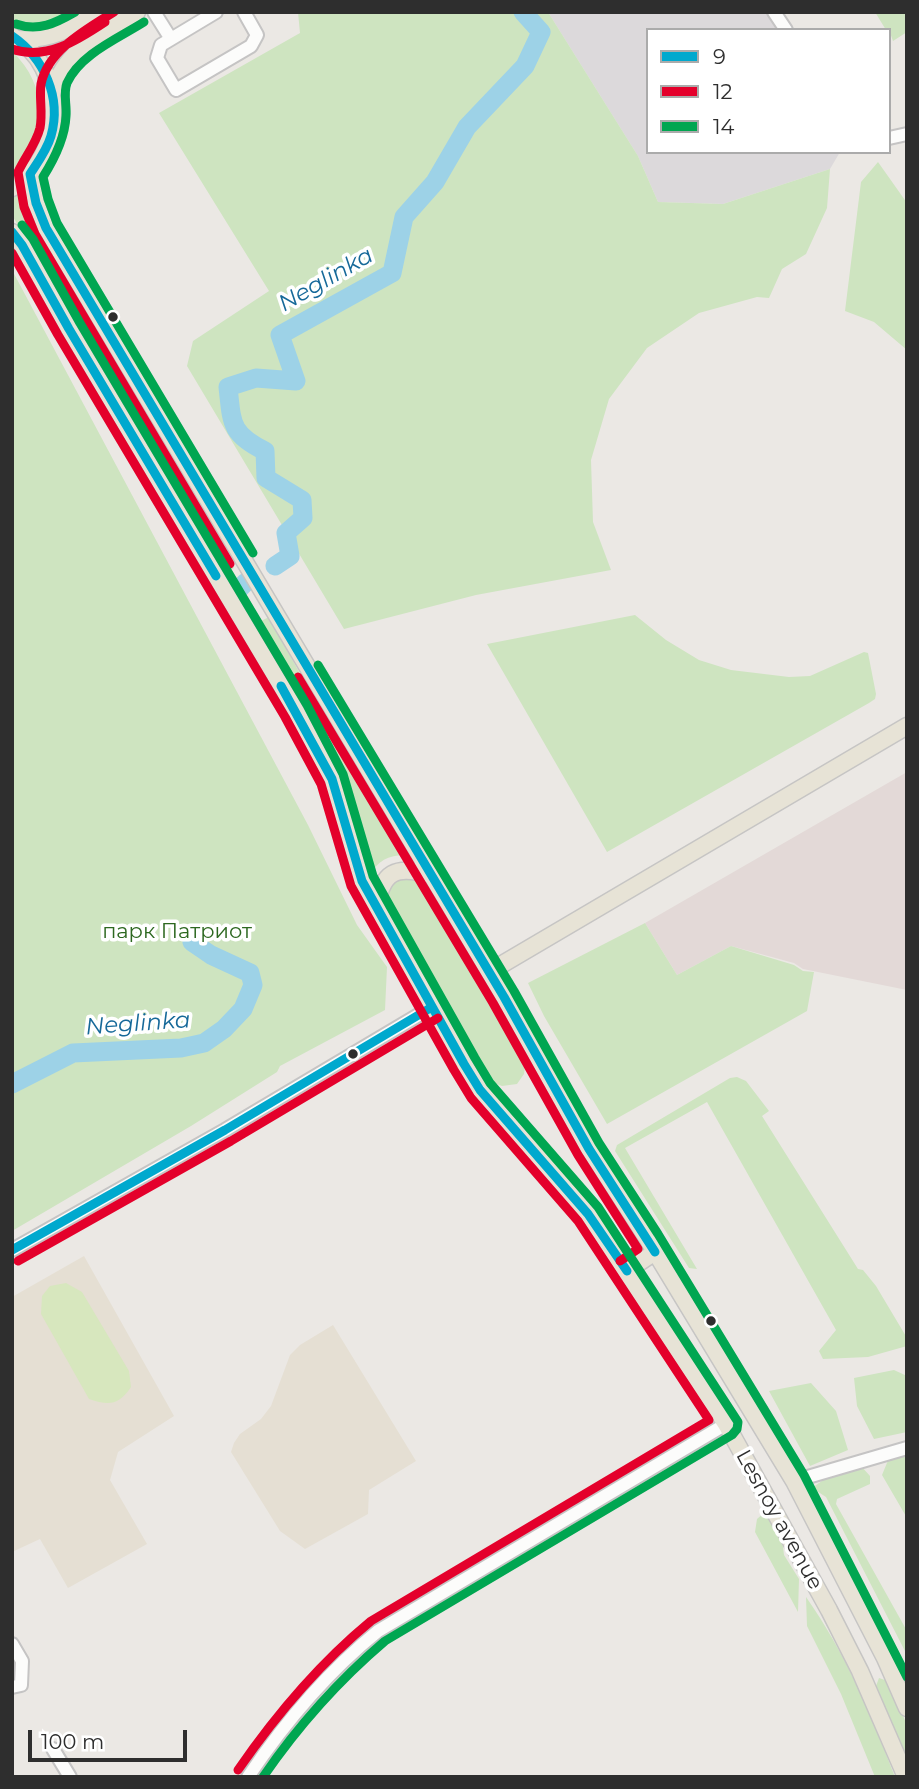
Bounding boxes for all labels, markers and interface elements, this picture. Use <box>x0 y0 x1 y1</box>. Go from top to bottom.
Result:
legend <box>646 28 891 154</box>
text: 9 <box>713 44 726 69</box>
text: 12 <box>713 79 733 104</box>
text: 14 <box>713 114 734 139</box>
water label: Neglinka <box>274 242 378 318</box>
unlabelled marker <box>106 310 120 324</box>
park label: парк Патриот <box>102 919 252 945</box>
water label: Neglinka <box>85 1007 191 1041</box>
unlabelled marker <box>346 1047 360 1061</box>
unlabelled marker <box>704 1314 718 1328</box>
street label: Lesnoy avenue <box>730 1446 828 1594</box>
scale bar <box>32 1716 191 1760</box>
text: 100 m <box>41 1729 104 1754</box>

